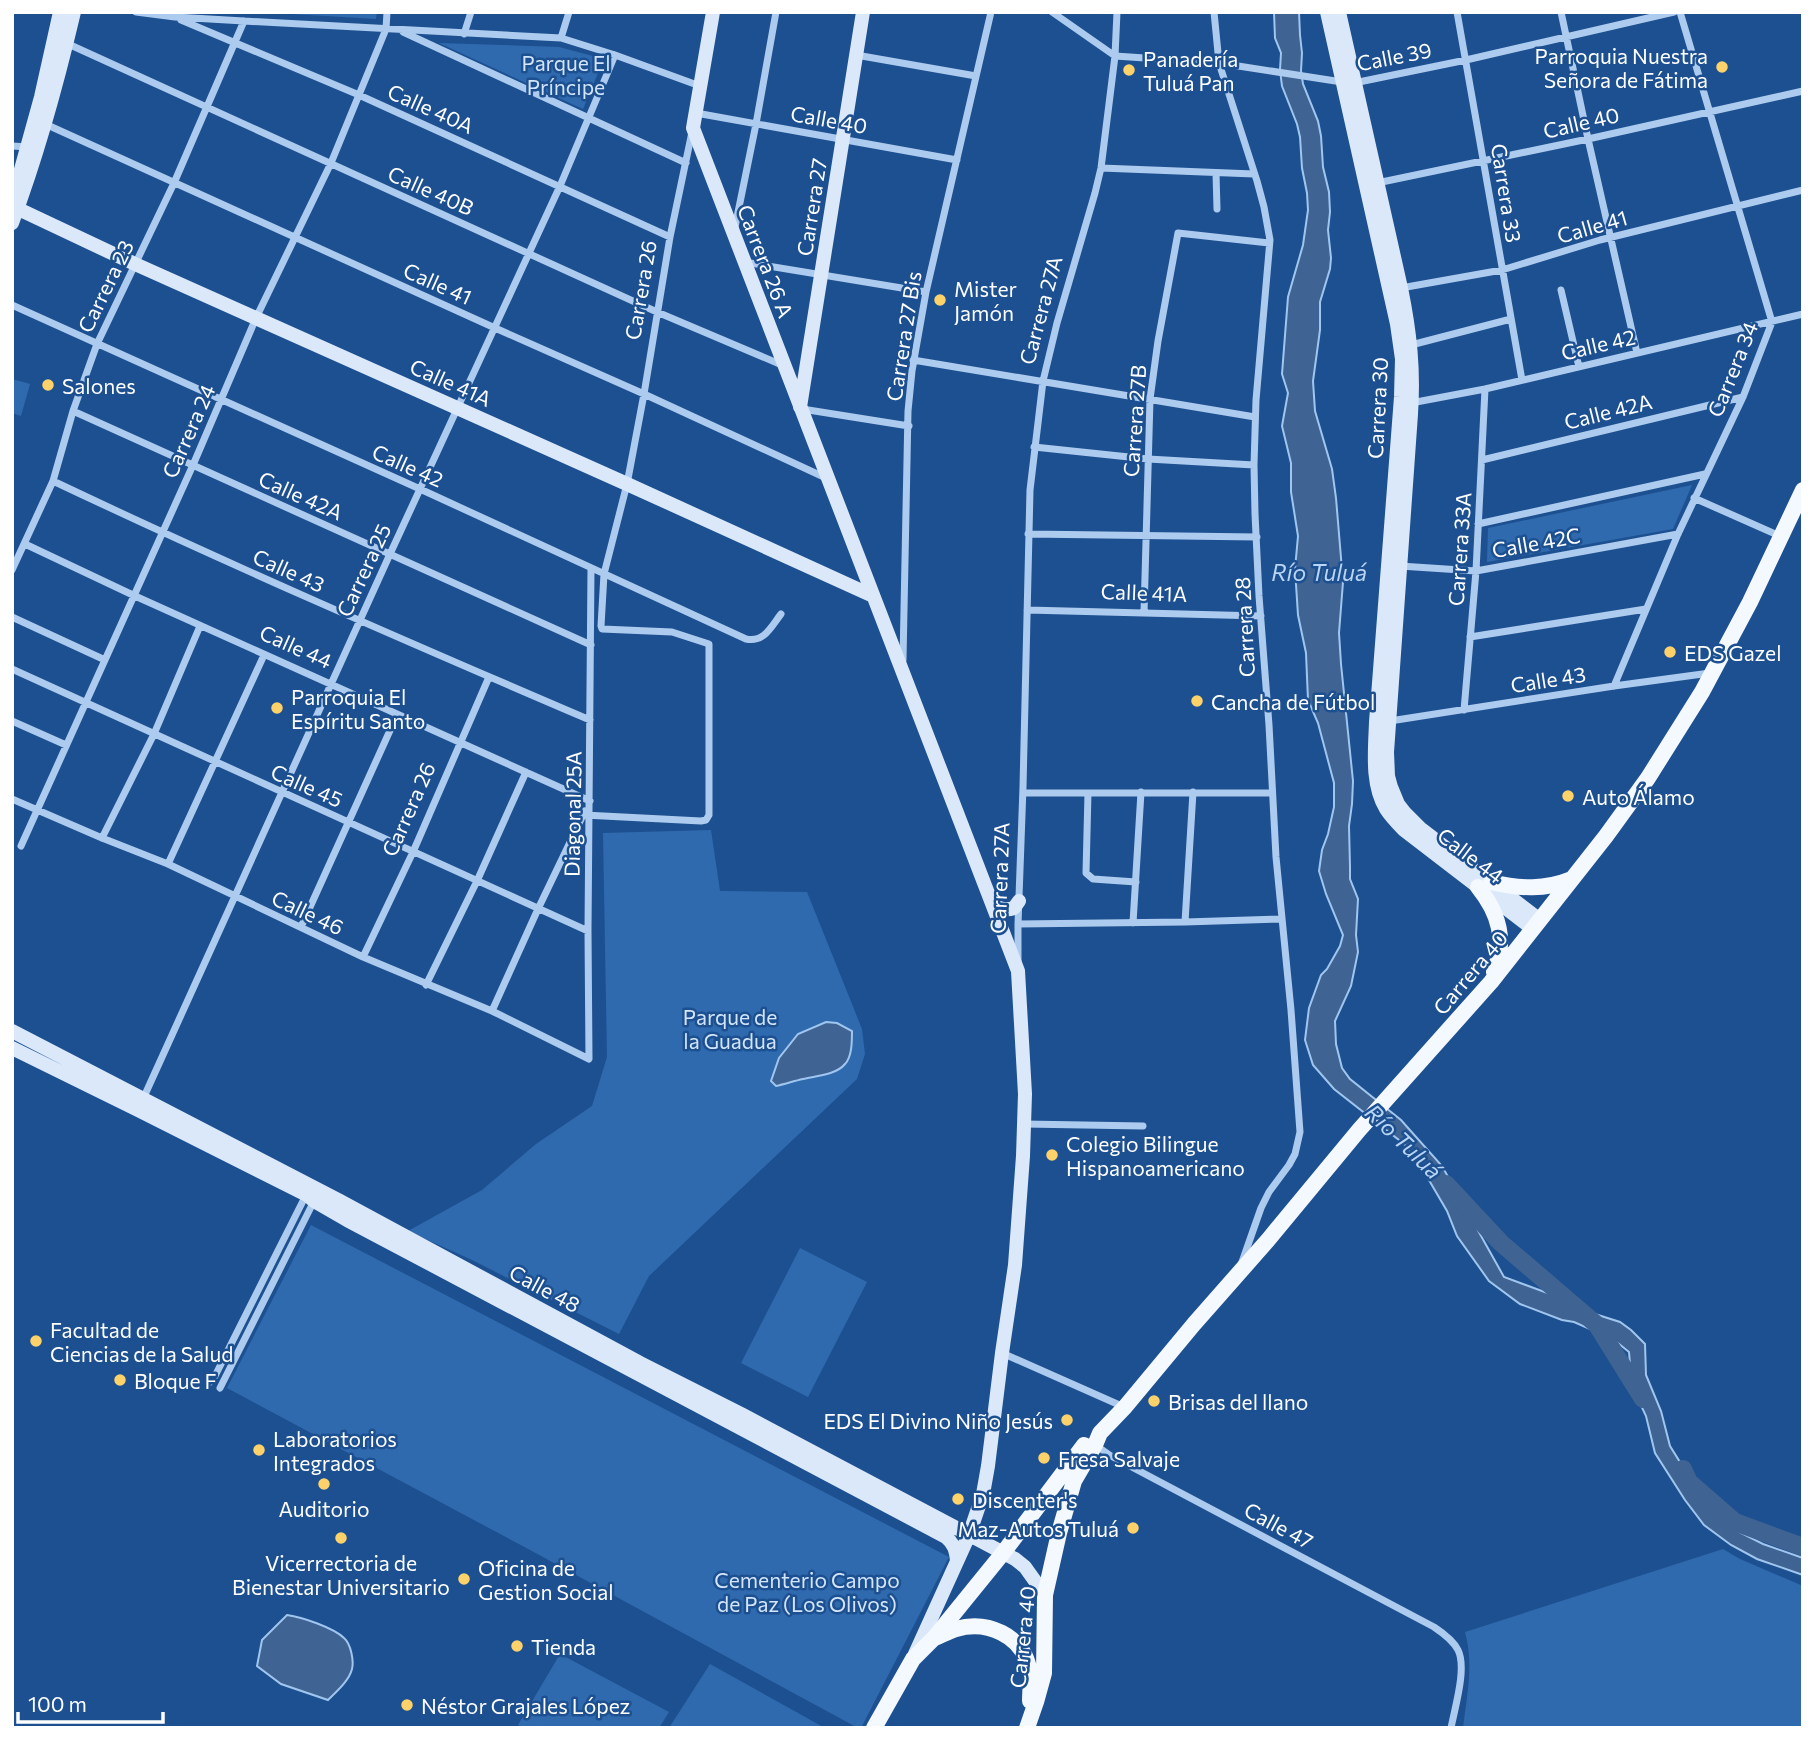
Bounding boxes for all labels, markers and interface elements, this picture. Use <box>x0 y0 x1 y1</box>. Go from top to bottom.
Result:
street label: Calle 39 <box>1354 36 1434 76</box>
place label: Parroquia Nuestra Señora de Fátima <box>1535 43 1708 92</box>
place label: Panadería Tuluá Pan <box>1143 46 1238 95</box>
park label: Parque El Príncipe <box>521 50 611 99</box>
marker: Parroquia Nuestra Señora de Fátima <box>1714 59 1730 75</box>
marker: Panadería Tuluá Pan <box>1121 62 1137 78</box>
street label: Calle 40A <box>384 78 478 138</box>
street label: Calle 40 <box>789 100 869 138</box>
street label: Calle 40 <box>1540 101 1622 143</box>
street label: Carrera 33 <box>1487 142 1527 244</box>
street label: Carrera 27 <box>791 156 831 258</box>
street label: Calle 40B <box>384 160 478 220</box>
street label: Carrera 26 A <box>733 201 799 321</box>
street label: Calle 41 <box>1554 204 1630 248</box>
street label: Carrera 23 <box>72 236 138 336</box>
street label: Carrera 26 <box>619 238 661 342</box>
street label: Carrera 27A <box>1014 253 1066 367</box>
street label: Calle 41 <box>400 257 476 309</box>
street label: Carrera 27 Bis <box>880 269 926 403</box>
place label: Mister Jamón <box>954 276 1017 325</box>
marker: Mister Jamón <box>932 292 948 308</box>
street label: Carrera 34 <box>1702 317 1763 420</box>
street label: Calle 42 <box>1559 323 1637 365</box>
street label: Calle 41A <box>406 353 496 411</box>
street label: Carrera 30 <box>1362 357 1392 459</box>
street label: Carrera 27B <box>1118 364 1150 478</box>
place label: Salones <box>62 373 136 398</box>
marker: Salones <box>40 377 56 393</box>
street label: Carrera 24 <box>156 380 220 482</box>
street label: Calle 42A <box>1562 388 1654 434</box>
street label: Calle 42 <box>369 438 447 492</box>
street label: Calle 42A <box>255 465 347 525</box>
street label: Carrera 33A <box>1443 491 1475 607</box>
street label: Carrera 25 <box>331 520 395 620</box>
street label: Calle 42C <box>1490 522 1582 562</box>
street label: Calle 43 <box>249 543 329 597</box>
water label: Río Tuluá <box>1271 558 1368 586</box>
street label: Carrera 28 <box>1229 576 1259 678</box>
street label: Calle 41A <box>1100 578 1188 606</box>
street label: Calle 44 <box>256 619 336 673</box>
place label: EDS Gazel <box>1684 640 1781 665</box>
marker: EDS Gazel <box>1662 644 1678 660</box>
street label: Calle 43 <box>1509 661 1587 697</box>
place label: Parroquia El Espíritu Santo <box>291 684 425 733</box>
place label: Cancha de Fútbol <box>1211 689 1375 714</box>
marker: Cancha de Fútbol <box>1189 693 1205 709</box>
marker: Parroquia El Espíritu Santo <box>269 700 285 716</box>
street label: Diagonal 25A <box>558 751 586 877</box>
street label: Calle 45 <box>267 758 347 812</box>
street label: Carrera 26 <box>376 758 440 860</box>
place label: Auto Álamo <box>1582 784 1695 809</box>
marker: Auto Álamo <box>1560 788 1576 804</box>
street label: Carrera 27A <box>985 822 1013 934</box>
street label: Calle 44 <box>1433 822 1509 888</box>
street label: Calle 46 <box>268 885 348 939</box>
street label: Carrera 40 <box>1428 925 1512 1019</box>
park label: Parque de la Guadua <box>683 1004 777 1053</box>
water label: Río Tuluá <box>1360 1098 1449 1185</box>
place label: Colegio Bilingue Hispanoamericano <box>1066 1131 1245 1180</box>
marker: Colegio Bilingue Hispanoamericano <box>1044 1147 1060 1163</box>
street label: Calle 48 <box>505 1259 585 1317</box>
place label: Facultad de Ciencias de la Salud <box>50 1317 233 1366</box>
marker: Facultad de Ciencias de la Salud <box>28 1333 44 1349</box>
place label: Bloque F <box>134 1368 217 1393</box>
marker: Bloque F <box>112 1372 128 1388</box>
place label: Brisas del llano <box>1168 1389 1308 1414</box>
marker: Brisas del llano <box>1146 1393 1162 1409</box>
place label: EDS El Divino Niño Jesús <box>823 1408 1053 1433</box>
marker: EDS El Divino Niño Jesús <box>1059 1412 1075 1428</box>
place label: Laboratorios Integrados <box>273 1426 397 1475</box>
marker: Laboratorios Integrados <box>251 1442 267 1458</box>
place label: Fresa Salvaje <box>1058 1446 1180 1471</box>
marker: Fresa Salvaje <box>1036 1450 1052 1466</box>
marker: Auditorio <box>316 1476 332 1492</box>
place label: Discenter's <box>972 1487 1078 1512</box>
marker: Discenter's <box>950 1491 966 1507</box>
place label: Auditorio <box>279 1496 369 1521</box>
street label: Calle 47 <box>1240 1496 1318 1554</box>
place label: Maz-Autos Tuluá <box>957 1516 1119 1541</box>
marker: Maz-Autos Tuluá <box>1125 1520 1141 1536</box>
marker: Vicerrectoria de Bienestar Universitario <box>333 1530 349 1546</box>
place label: Vicerrectoria de Bienestar Universitario <box>232 1550 450 1599</box>
place label: Oficina de Gestion Social <box>478 1555 614 1604</box>
park label: Cementerio Campo de Paz (Los Olivos) <box>714 1567 900 1616</box>
marker: Oficina de Gestion Social <box>456 1571 472 1587</box>
street label: Carrera 40 <box>1004 1585 1040 1689</box>
place label: Tienda <box>531 1634 596 1659</box>
marker: Tienda <box>509 1638 525 1654</box>
scale bar <box>18 1680 163 1724</box>
text: 100 m <box>28 1691 87 1716</box>
place label: Néstor Grajales López <box>421 1693 630 1718</box>
marker: Néstor Grajales López <box>399 1697 415 1713</box>

